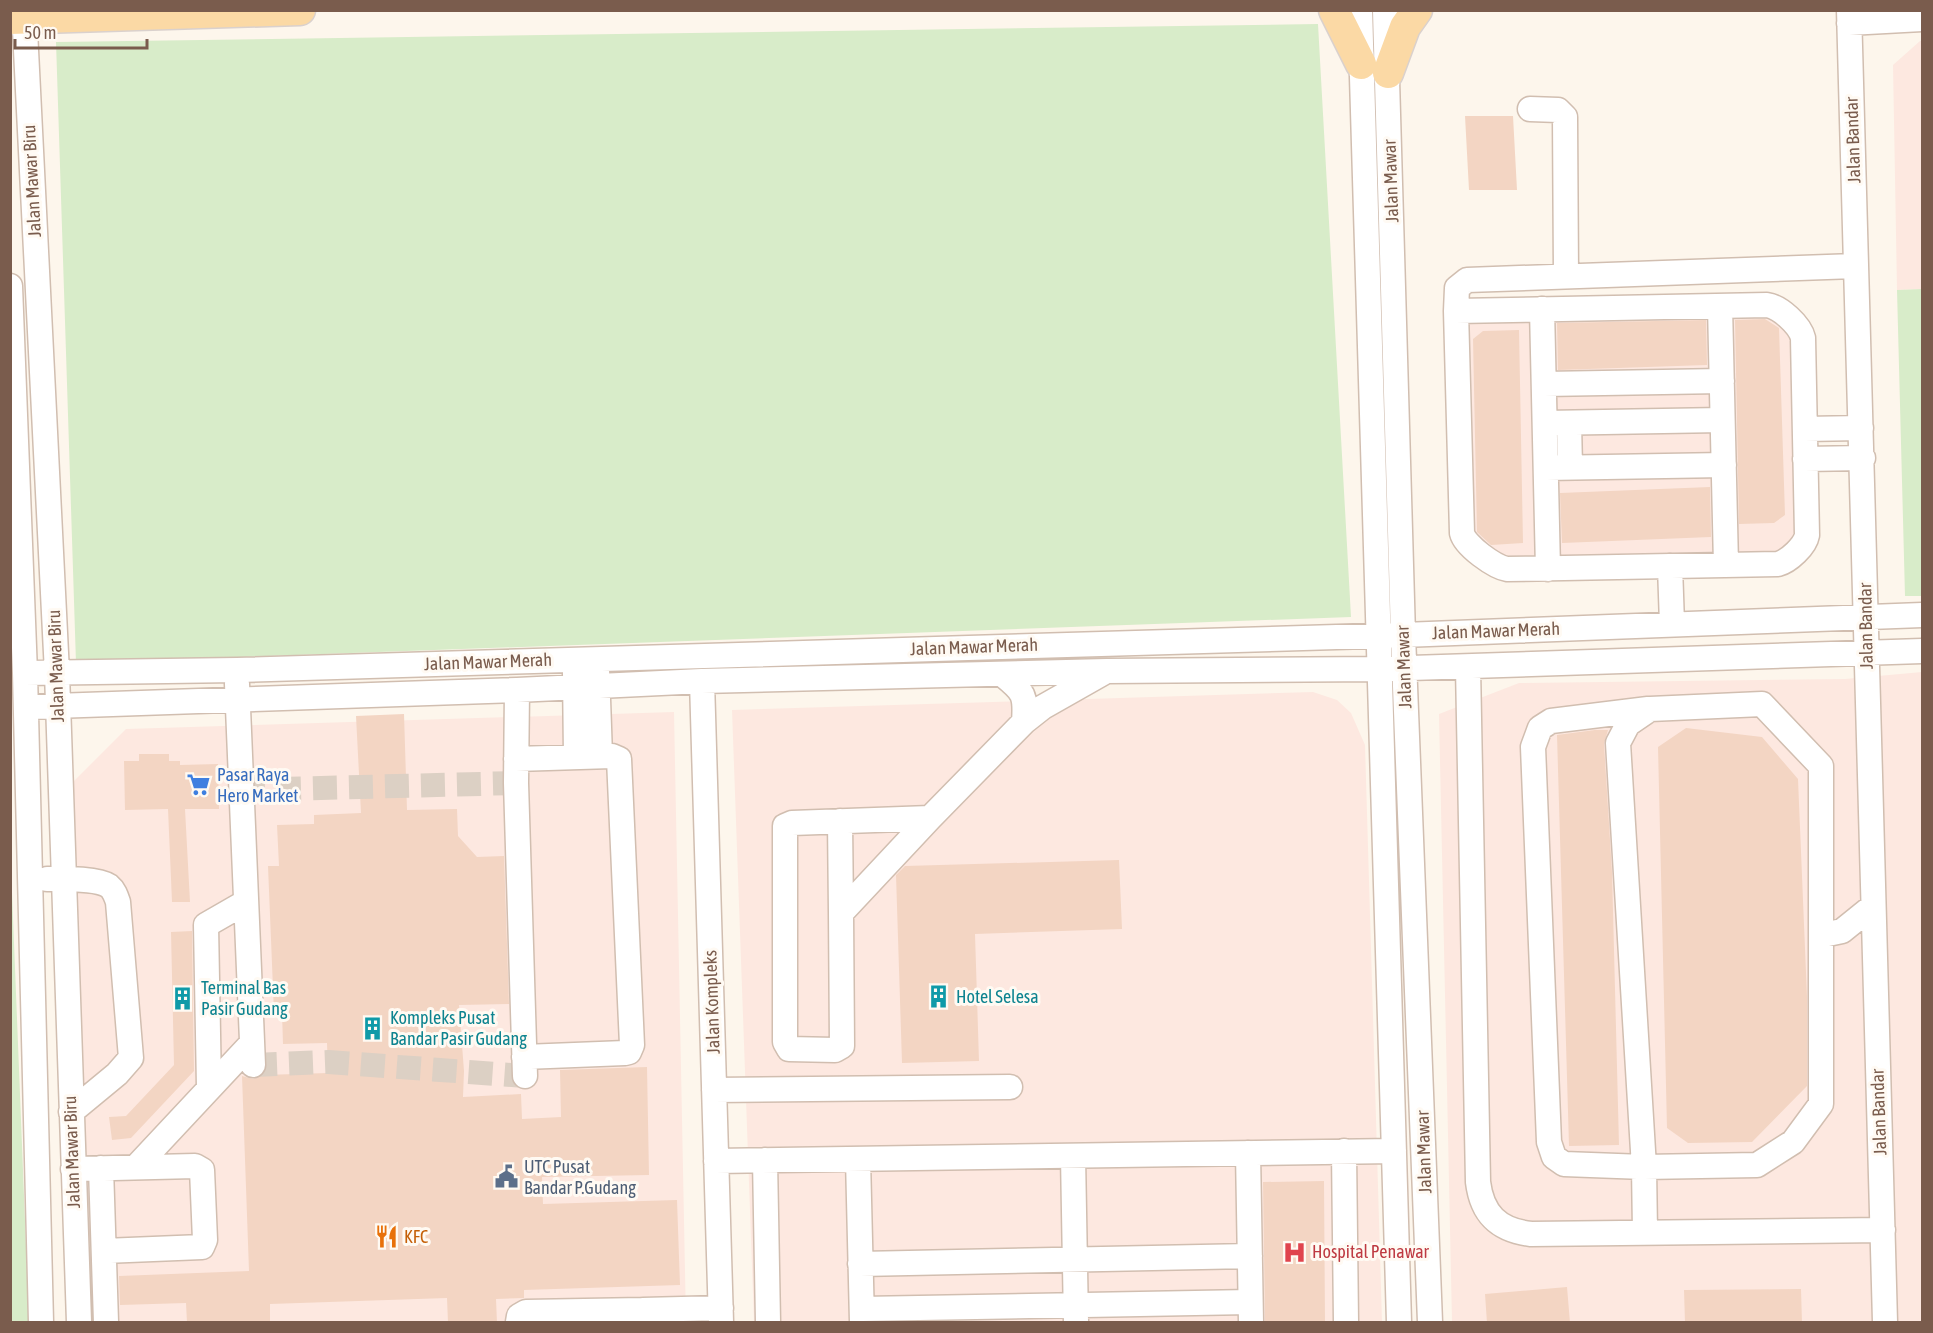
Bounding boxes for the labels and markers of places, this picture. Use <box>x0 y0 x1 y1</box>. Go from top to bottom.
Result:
place label: Pasar Raya Hero Market <box>217 764 299 806</box>
supermarket icon: Pasar Raya Hero Market <box>186 772 212 798</box>
place label: Terminal Bas Pasir Gudang <box>201 977 288 1019</box>
building icon: Hotel Selesa <box>925 984 951 1010</box>
building icon: Terminal Bas Pasir Gudang <box>170 985 196 1011</box>
place label: Hotel Selesa <box>956 986 1039 1007</box>
place label: Kompleks Pusat Bandar Pasir Gudang <box>390 1007 527 1049</box>
building icon: Kompleks Pusat Bandar Pasir Gudang <box>359 1015 385 1041</box>
place label: UTC Pusat Bandar P.Gudang <box>524 1156 636 1198</box>
public building icon: UTC Pusat Bandar P.Gudang <box>493 1164 519 1190</box>
restaurant icon: KFC <box>373 1224 399 1250</box>
place label: KFC <box>404 1226 428 1247</box>
hospital icon: Hospital Penawar <box>1281 1239 1307 1265</box>
place label: Hospital Penawar <box>1312 1241 1430 1262</box>

